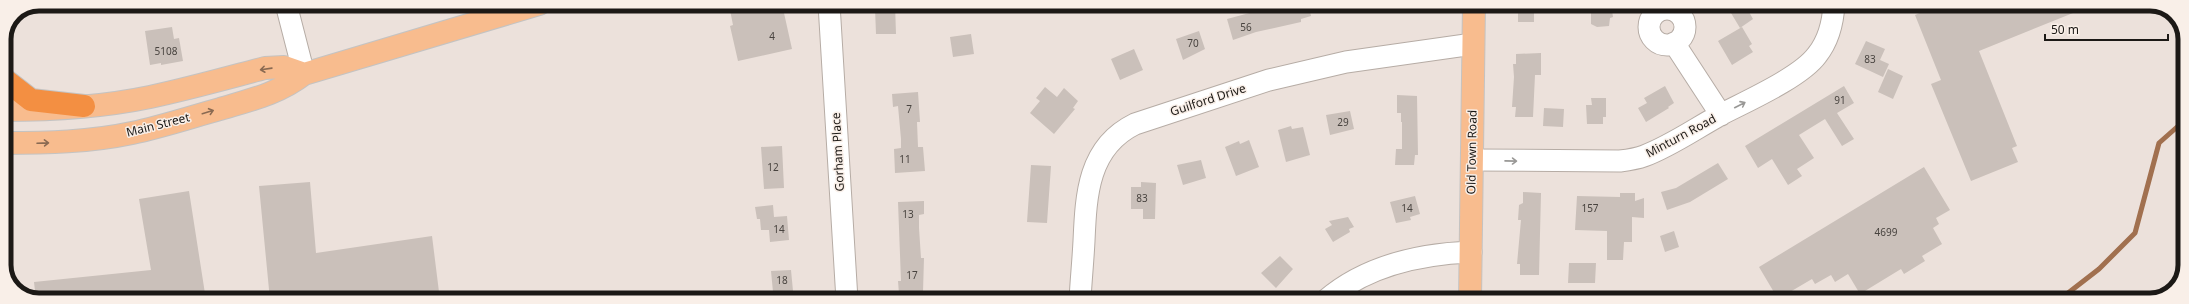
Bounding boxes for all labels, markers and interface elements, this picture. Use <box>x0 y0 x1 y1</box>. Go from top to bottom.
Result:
scale bar <box>2045 16 2168 42</box>
house number: 56 <box>1240 20 1252 34</box>
text: 50 m <box>2051 21 2079 38</box>
house number: 4 <box>769 29 775 43</box>
house number: 70 <box>1187 36 1199 50</box>
house number: 5108 <box>155 44 178 58</box>
house number: 83 <box>1864 52 1876 66</box>
one-way arrow <box>260 65 273 73</box>
street label: Guilford Drive <box>1168 79 1248 120</box>
house number: 91 <box>1834 93 1846 107</box>
one-way arrow <box>1734 101 1746 108</box>
house number: 7 <box>906 102 912 116</box>
street label: Main Street <box>124 108 192 141</box>
one-way arrow <box>202 108 215 115</box>
street label: Old Town Road <box>1462 110 1481 194</box>
street label: Minturn Road <box>1643 110 1719 161</box>
street label: Gorham Place <box>827 112 848 192</box>
house number: 29 <box>1337 115 1349 129</box>
one-way arrow <box>36 139 49 146</box>
house number: 11 <box>899 152 911 166</box>
one-way arrow <box>1504 157 1517 165</box>
house number: 12 <box>767 160 779 174</box>
house number: 83 <box>1136 191 1148 205</box>
house number: 14 <box>1401 201 1413 215</box>
house number: 157 <box>1581 201 1599 215</box>
house number: 13 <box>902 207 914 221</box>
house number: 14 <box>773 222 785 236</box>
house number: 4699 <box>1875 225 1898 239</box>
house number: 17 <box>906 268 918 282</box>
house number: 18 <box>776 273 788 287</box>

